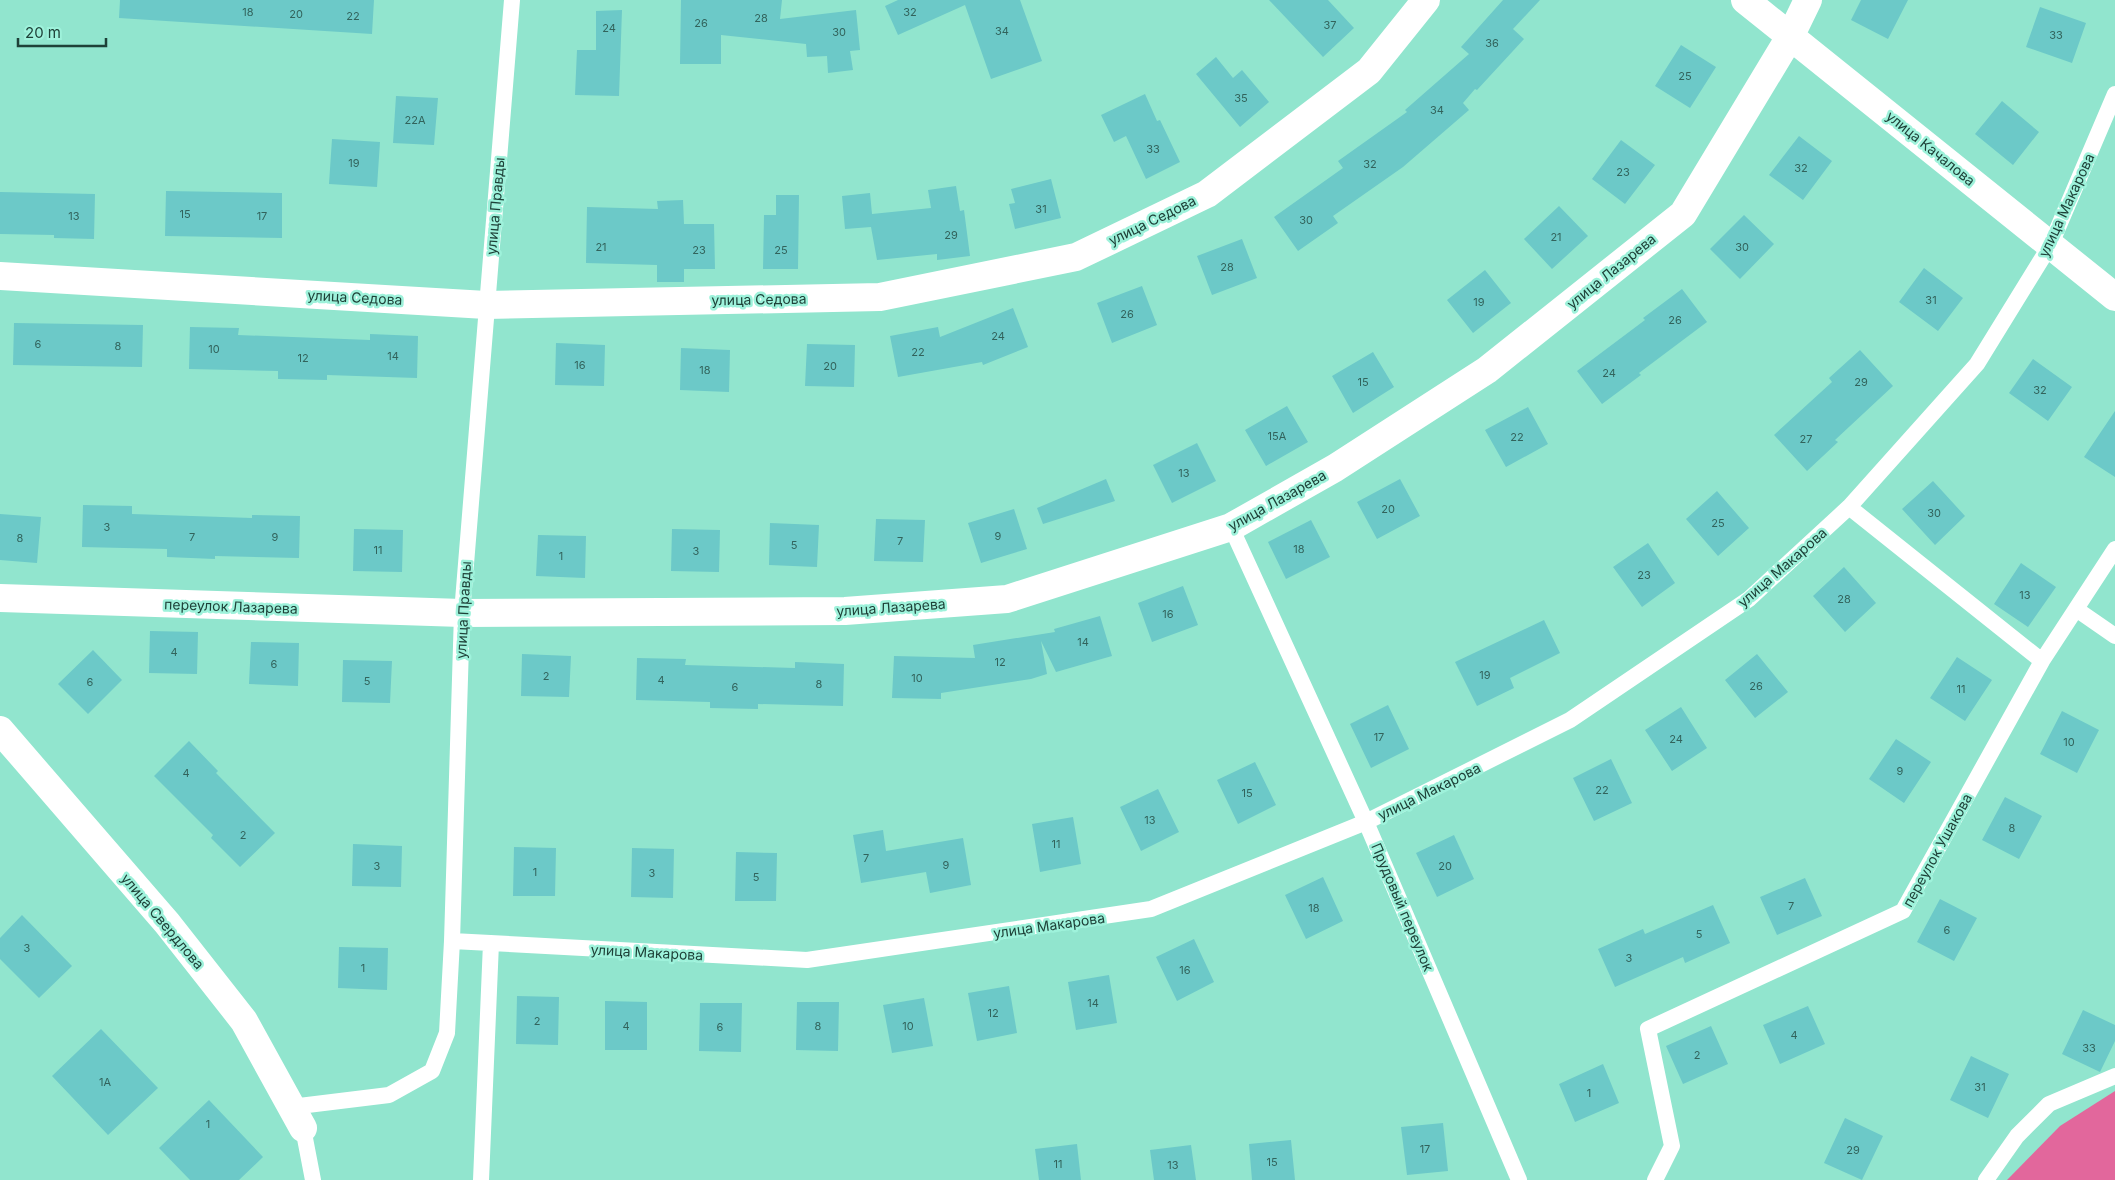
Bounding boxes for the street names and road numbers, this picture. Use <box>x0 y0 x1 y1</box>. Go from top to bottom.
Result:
street label: улица Качалова <box>1883 107 1979 189</box>
street label: улица Макарова <box>2035 150 2097 260</box>
street label: улица Правды <box>482 157 508 255</box>
street label: улица Седова <box>1106 192 1198 248</box>
street label: улица Лазарева <box>1563 230 1659 312</box>
street label: улица Седова <box>307 286 403 308</box>
street label: улица Седова <box>711 290 807 308</box>
street label: улица Лазарева <box>1225 466 1329 534</box>
street label: улица Макарова <box>1734 524 1830 610</box>
street label: улица Правды <box>452 561 474 659</box>
street label: переулок Лазарева <box>164 595 298 617</box>
street label: улица Лазарева <box>836 595 946 619</box>
street label: улица Макарова <box>1375 759 1483 823</box>
street label: переулок Ушакова <box>1899 790 1975 910</box>
street label: Прудовый переулок <box>1368 840 1438 974</box>
street label: улица Свердлова <box>118 870 208 972</box>
street label: улица Макарова <box>992 909 1106 941</box>
street label: улица Макарова <box>590 941 704 963</box>

